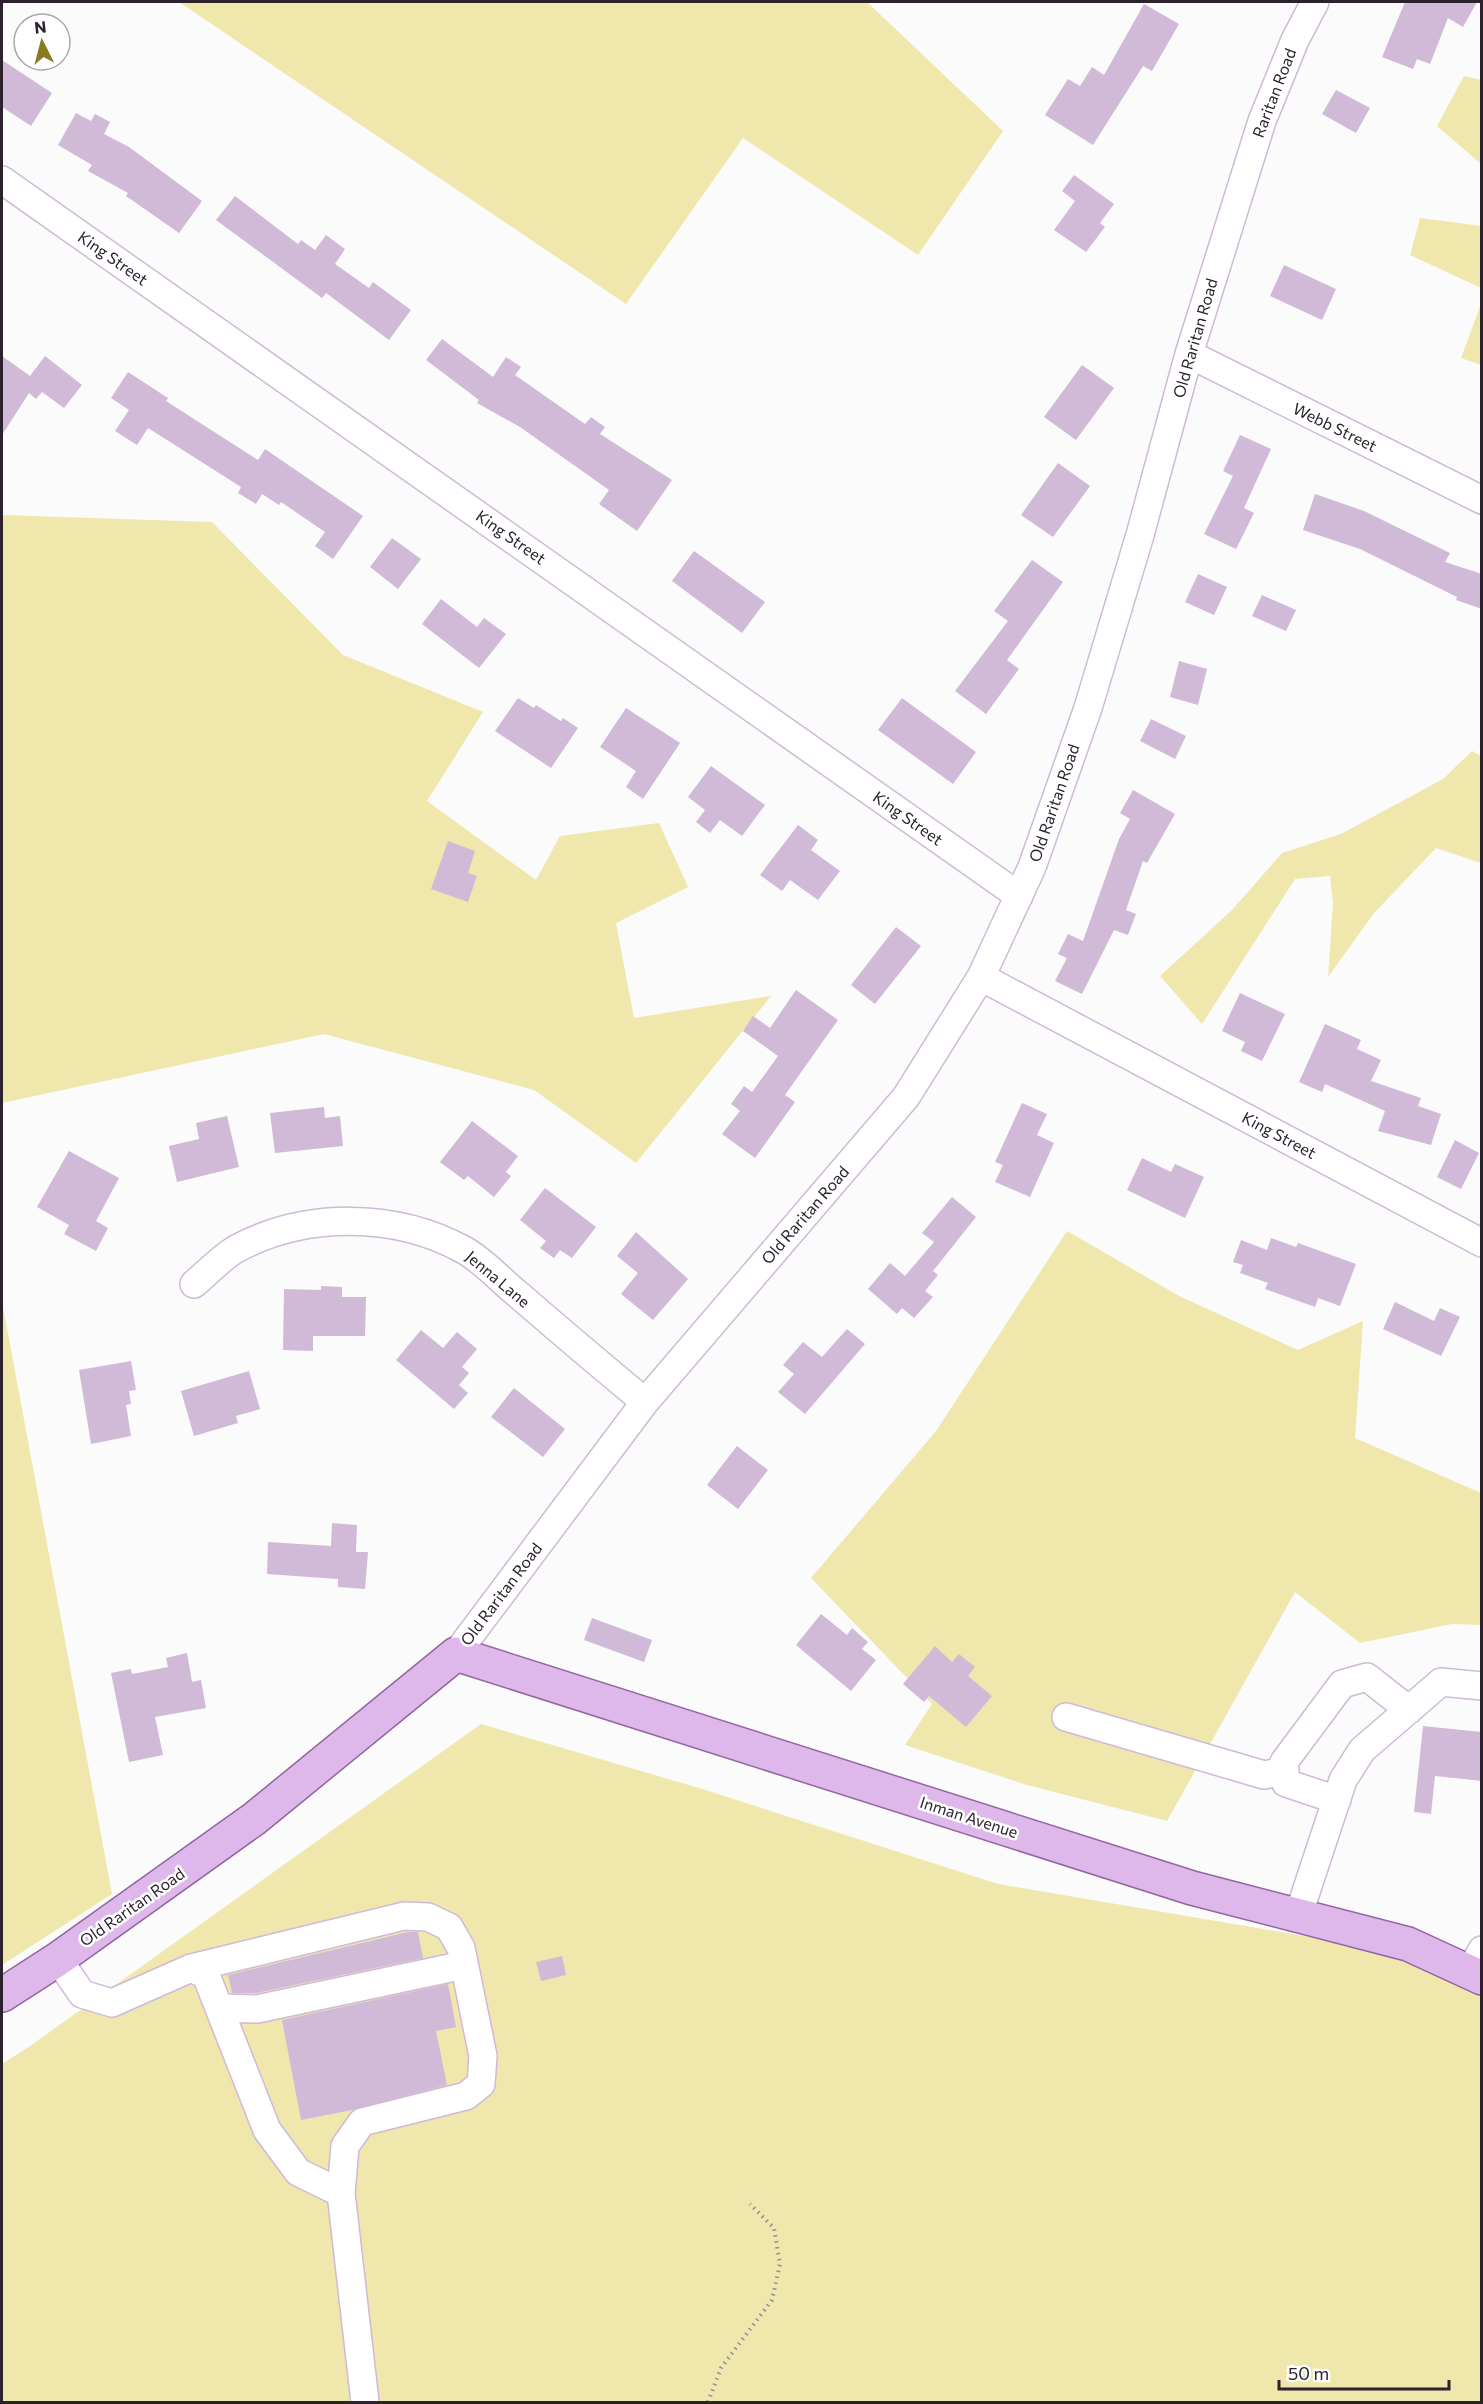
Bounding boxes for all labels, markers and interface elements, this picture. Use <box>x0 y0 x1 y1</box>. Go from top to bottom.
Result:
north arrow <box>12 12 72 72</box>
text: N <box>33 17 47 37</box>
street label: Raritan Road <box>1248 46 1299 140</box>
street label: King Street <box>75 227 152 289</box>
street label: Old Raritan Road <box>1168 276 1221 400</box>
street label: Webb Street <box>1290 398 1381 455</box>
street label: King Street <box>473 506 550 568</box>
street label: Old Raritan Road <box>1024 741 1083 864</box>
street label: King Street <box>870 787 947 849</box>
street label: King Street <box>1239 1107 1320 1162</box>
street label: Old Raritan Road <box>757 1162 852 1268</box>
street label: Jenna Lane <box>462 1246 534 1311</box>
street label: Old Raritan Road <box>456 1539 545 1649</box>
street label: Inman Avenue <box>918 1792 1020 1841</box>
street label: Old Raritan Road <box>76 1863 188 1950</box>
scale bar <box>1279 2353 1448 2391</box>
text: 50 m <box>1288 2362 1329 2384</box>

